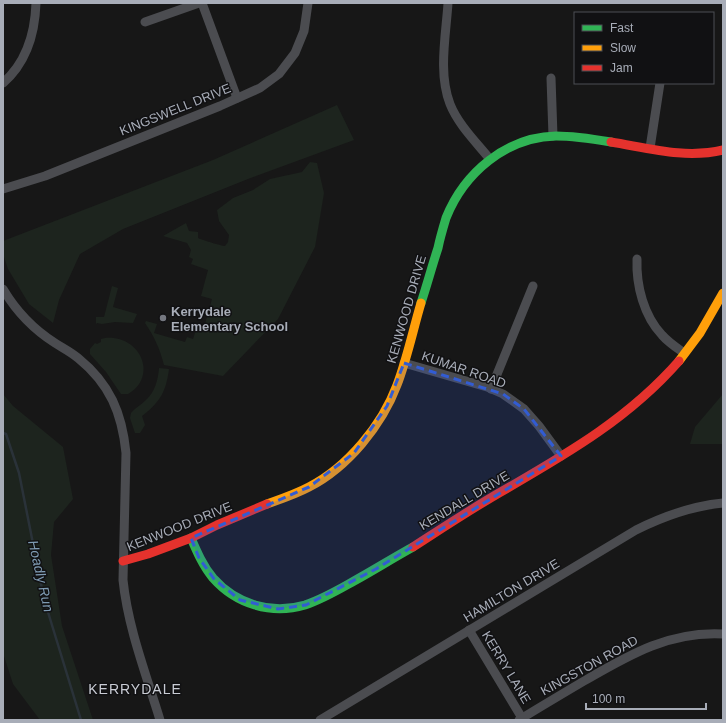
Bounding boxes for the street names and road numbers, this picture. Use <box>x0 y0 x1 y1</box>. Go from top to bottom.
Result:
street label: KINGSWELL DRIVE <box>117 80 233 139</box>
street label: KENWOOD DRIVE <box>384 253 429 365</box>
street label: KUMAR ROAD <box>420 348 508 391</box>
street label: KENDALL DRIVE <box>417 468 512 533</box>
street label: KENWOOD DRIVE <box>124 498 234 554</box>
street label: HAMILTON DRIVE <box>461 556 562 625</box>
street label: KERRY LANE <box>479 628 534 706</box>
street label: KINGSTON ROAD <box>538 632 640 698</box>

